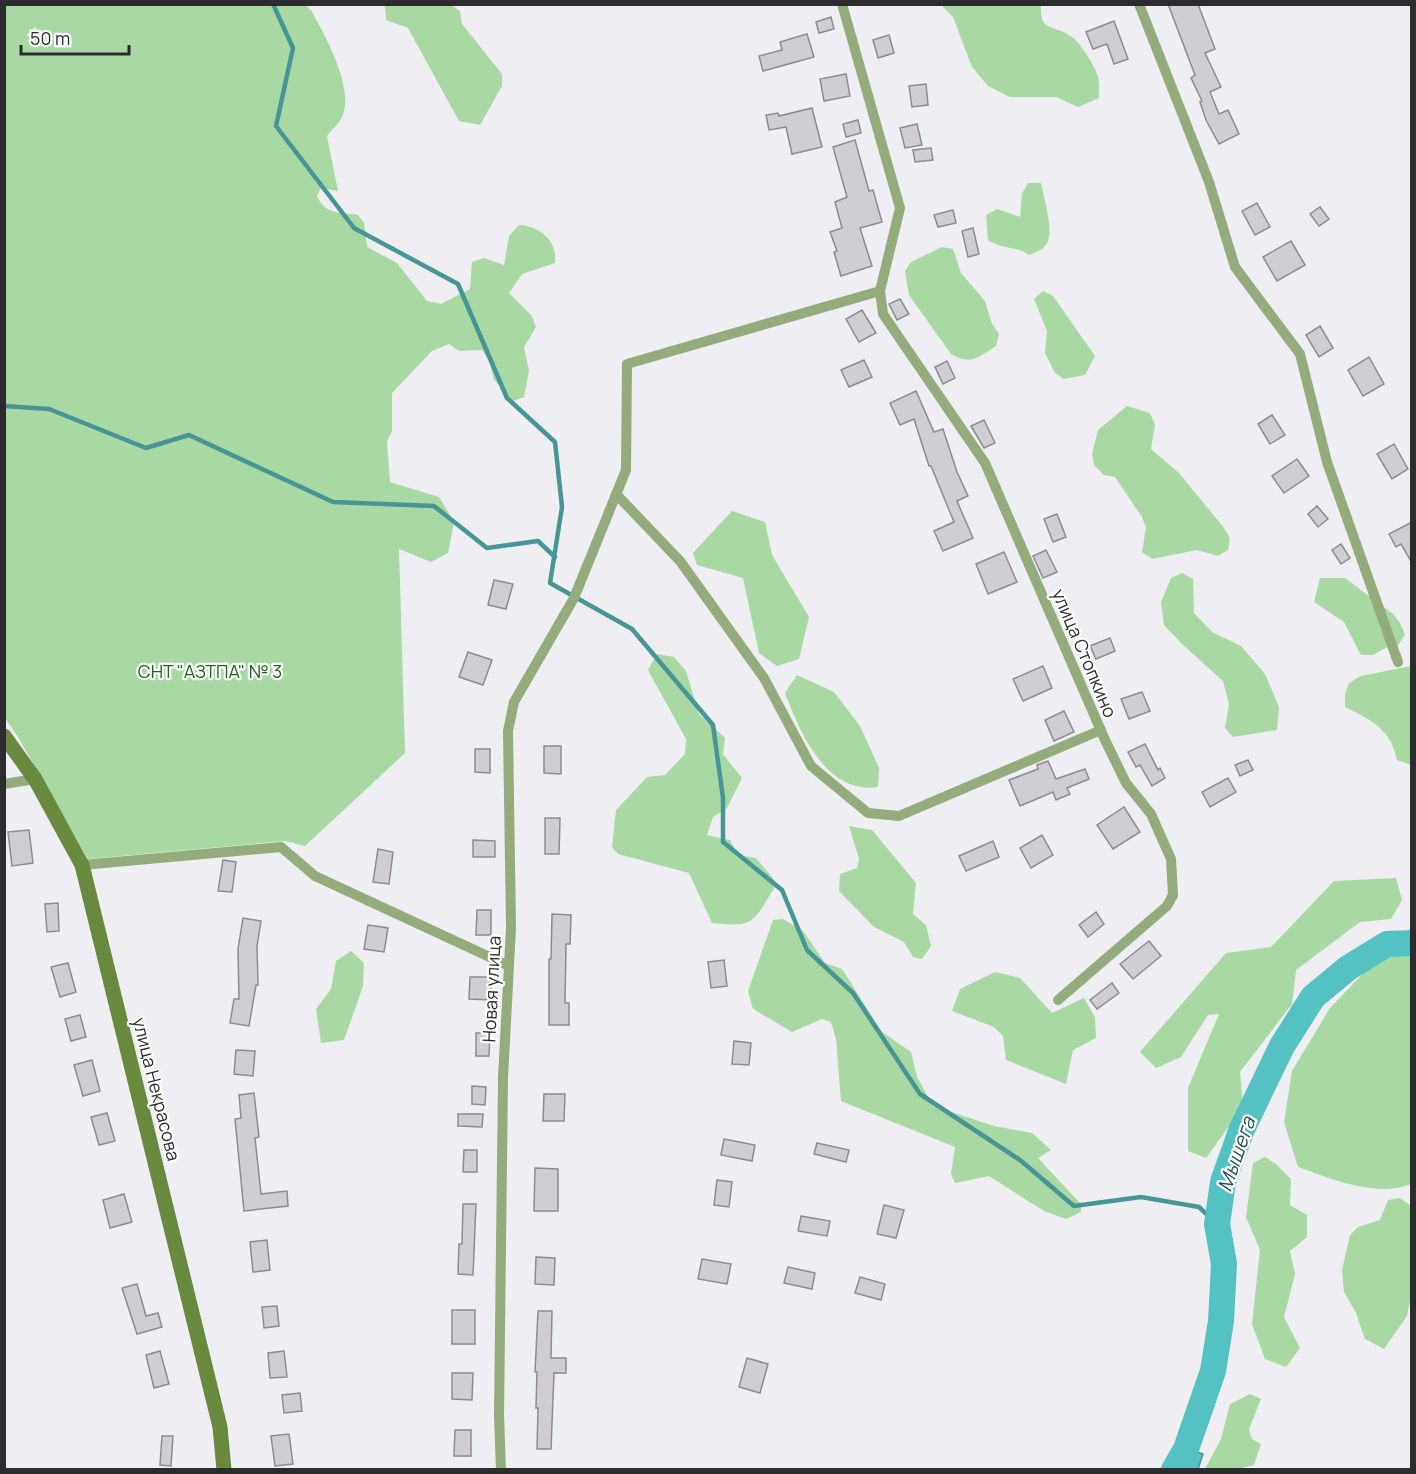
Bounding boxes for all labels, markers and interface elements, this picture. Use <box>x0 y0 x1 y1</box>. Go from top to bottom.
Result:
scale bar <box>21 18 129 56</box>
text: 50 m <box>30 26 70 50</box>
street label: улица Стопкино <box>1047 585 1123 721</box>
park label: СНТ "АЗТПА" № 3 <box>138 659 282 683</box>
street label: Новая улица <box>476 935 506 1043</box>
street label: улица Некрасова <box>128 1015 186 1163</box>
water label: Мышега <box>1211 1112 1262 1195</box>

